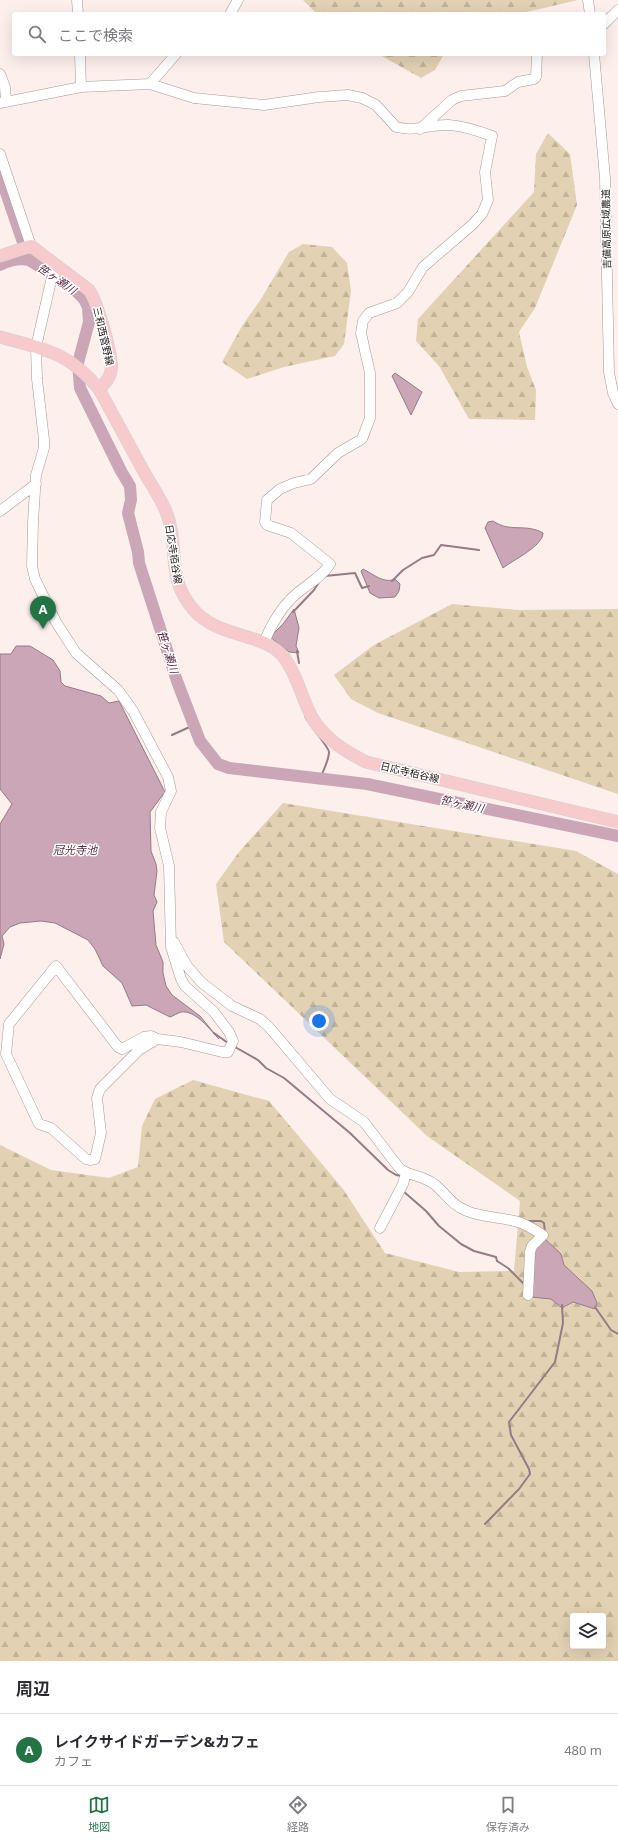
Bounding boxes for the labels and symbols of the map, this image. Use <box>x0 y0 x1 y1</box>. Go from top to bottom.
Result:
street label: 吉備高原広域農道 <box>598 189 614 269</box>
water label: 笹ヶ瀬川 <box>35 260 80 298</box>
street label: 三和西菅野線 <box>90 305 118 367</box>
street label: 日応寺栢谷線 <box>162 523 186 585</box>
pin: A <box>30 596 56 629</box>
water label: 笹ヶ瀬川 <box>155 629 183 676</box>
street label: 日応寺栢谷線 <box>379 758 441 786</box>
water label: 笹ヶ瀬川 <box>439 792 486 816</box>
water label: 冠光寺池 <box>53 842 98 857</box>
your location <box>309 1011 329 1031</box>

